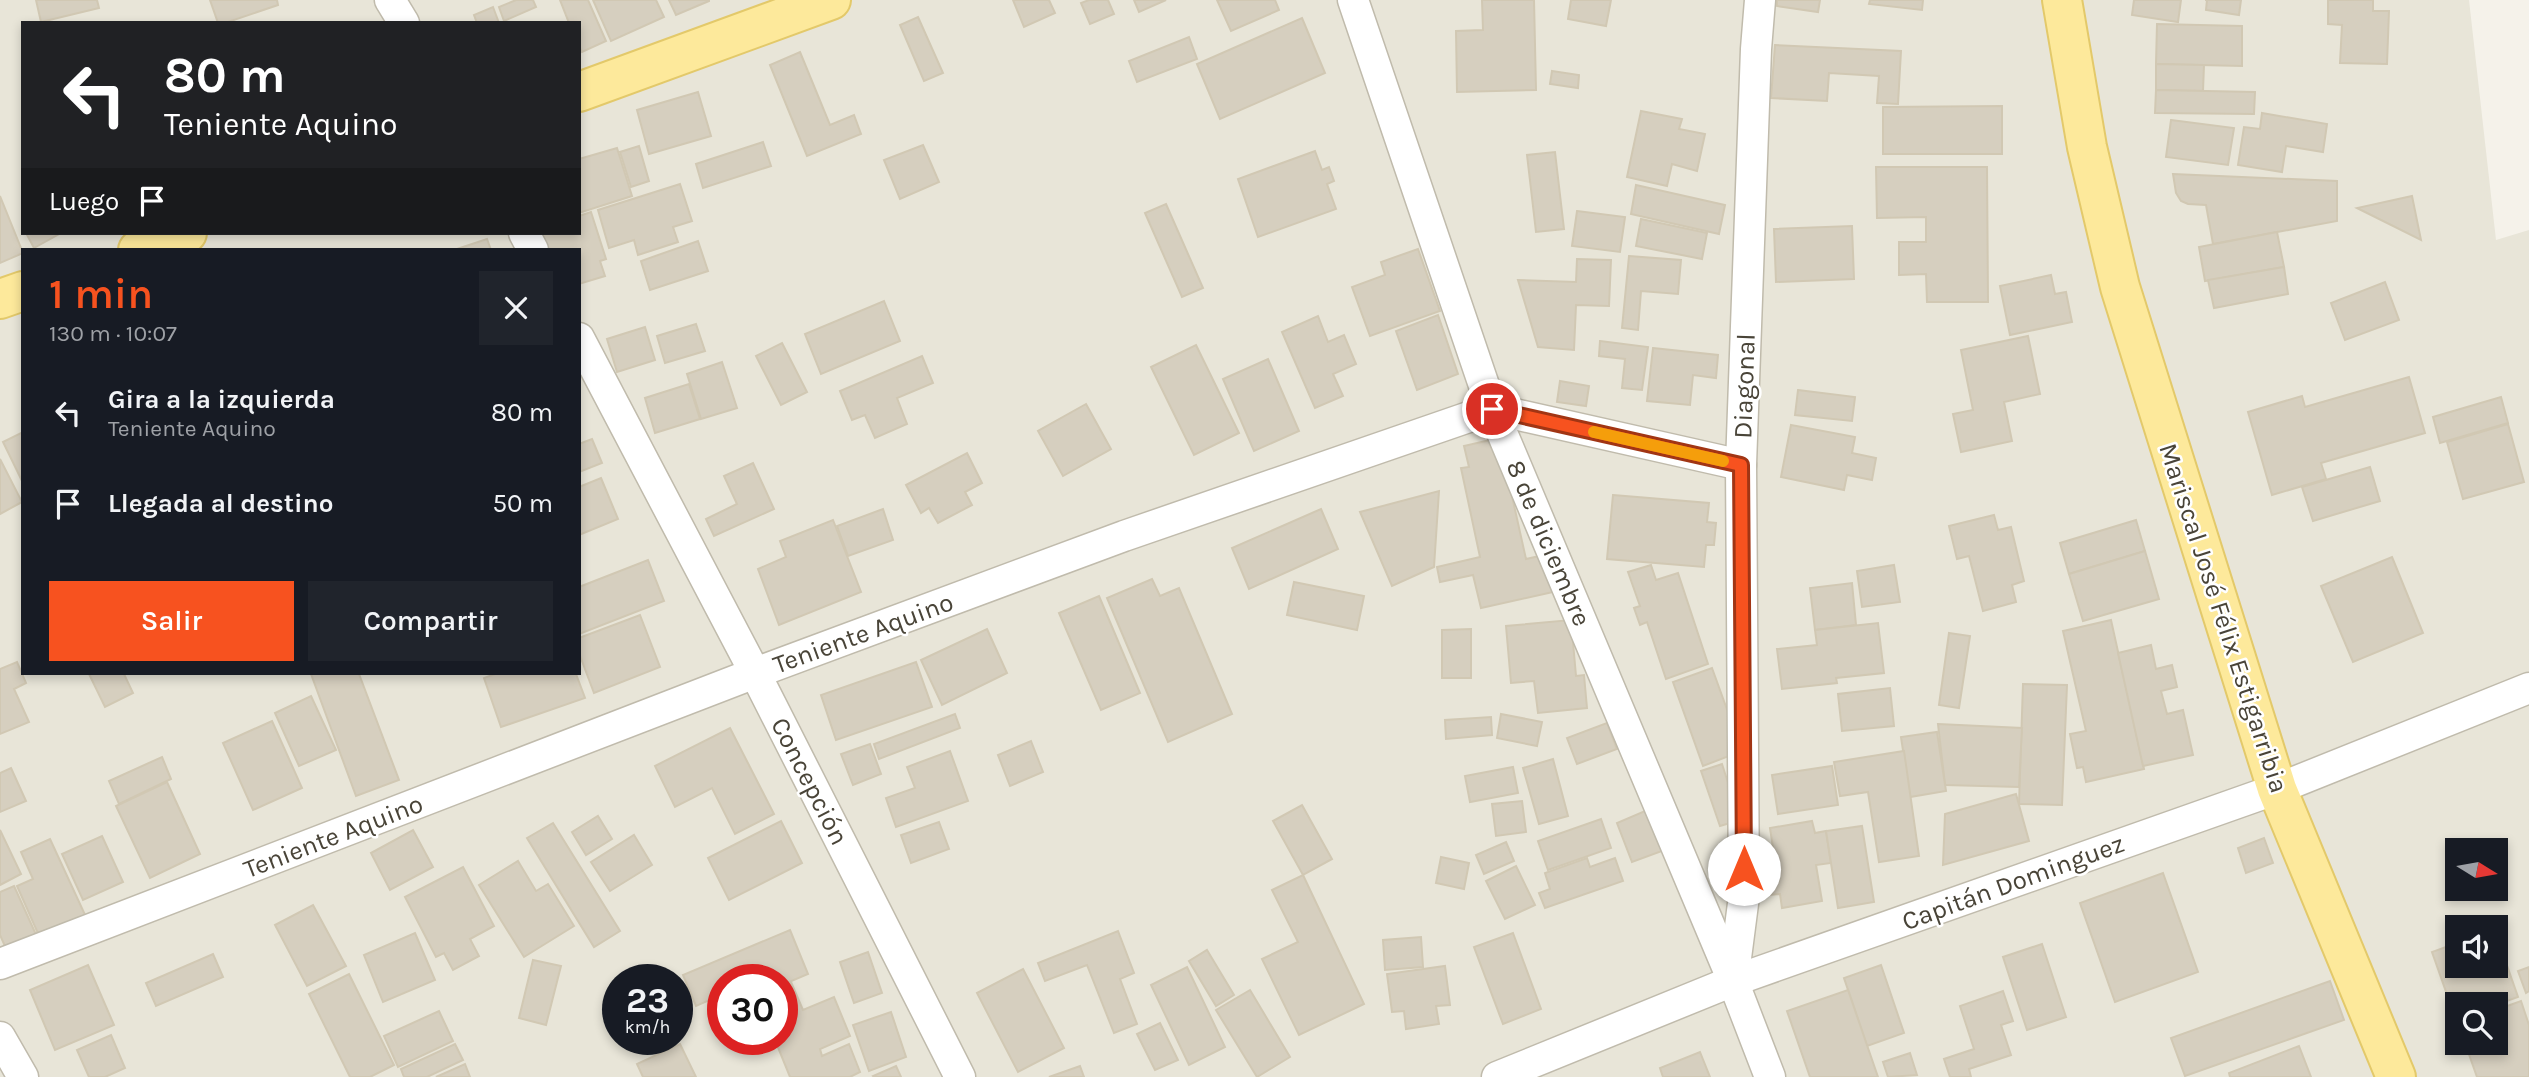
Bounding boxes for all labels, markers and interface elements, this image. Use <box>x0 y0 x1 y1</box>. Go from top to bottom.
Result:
text: 80 m <box>164 47 286 104</box>
icon: left <box>49 49 140 140</box>
text: Teniente Aquino <box>164 106 398 143</box>
icon: arrive <box>133 182 171 220</box>
text: Luego <box>49 186 119 217</box>
text: 1 min <box>49 269 153 319</box>
button: close <box>479 271 553 345</box>
text: 130 m · 10:07 <box>49 320 177 347</box>
street label: Diagonal <box>1727 333 1762 439</box>
pin <box>1462 379 1522 439</box>
text: Gira a la izquierda <box>108 384 335 415</box>
icon: arrive <box>1473 390 1511 428</box>
icon: left <box>49 394 87 432</box>
text: 80 m <box>491 397 553 428</box>
text: Teniente Aquino <box>108 415 276 442</box>
street label: Mariscal José Félix Estigarribia <box>2152 439 2295 797</box>
street label: 8 de diciembre <box>1500 456 1597 631</box>
icon: arrive <box>49 485 87 523</box>
text: Llegada al destino <box>108 488 334 519</box>
text: 50 m <box>492 488 553 519</box>
button: Salir <box>49 581 294 661</box>
button: Compartir <box>308 581 553 661</box>
street label: Teniente Aquino <box>769 586 958 680</box>
street label: Concepción <box>764 712 855 850</box>
street label: Teniente Aquino <box>239 788 427 885</box>
street label: Capitán Dominguez <box>1898 828 2129 937</box>
position arrow <box>1707 832 1781 906</box>
north arrow <box>2445 838 2508 901</box>
map controls <box>2445 838 2508 1055</box>
button: sound <box>2445 915 2508 978</box>
speed limit sign: 30 <box>707 964 798 1055</box>
text: 23 <box>626 980 669 1021</box>
button: search <box>2445 992 2508 1055</box>
text: km/h <box>625 1016 670 1038</box>

